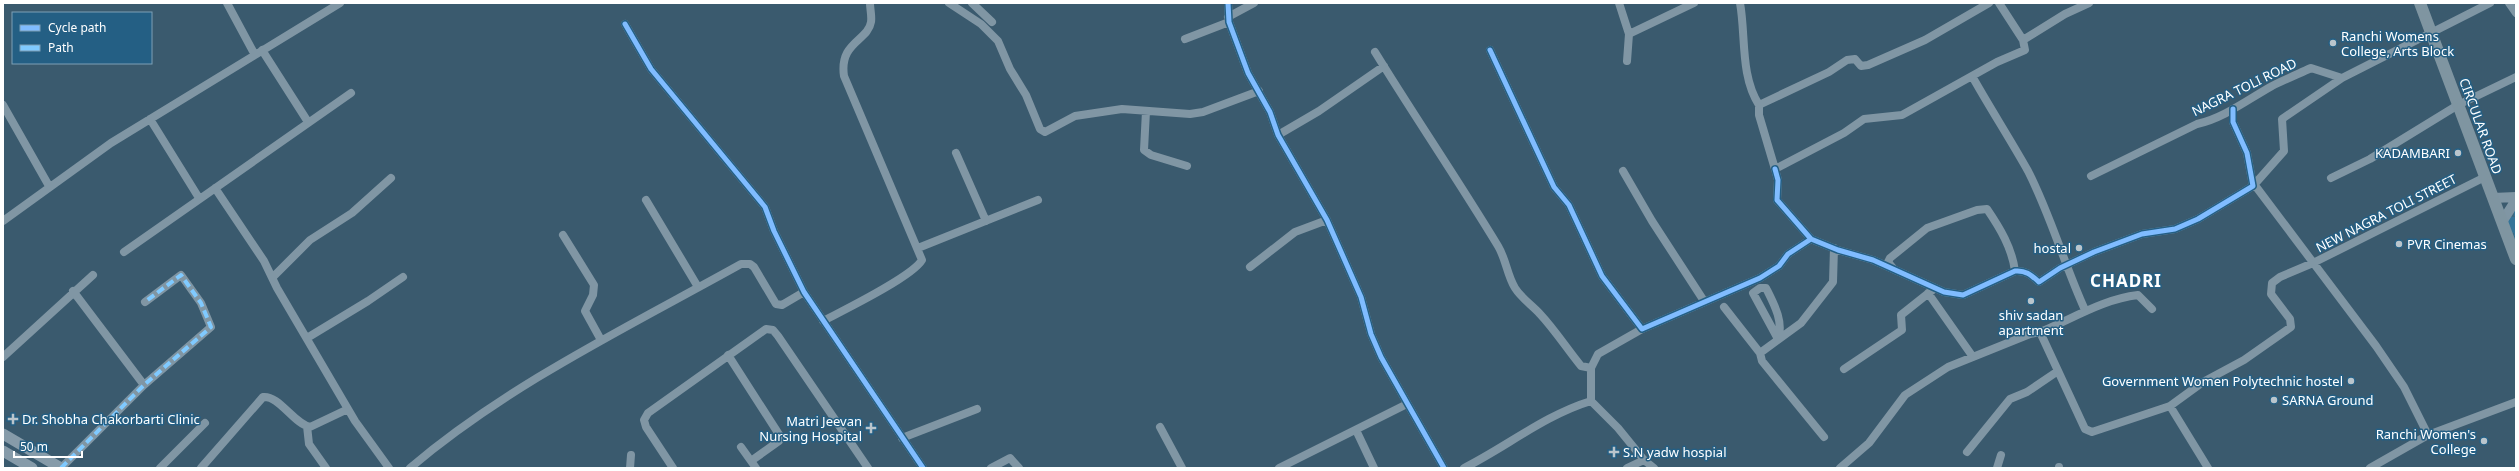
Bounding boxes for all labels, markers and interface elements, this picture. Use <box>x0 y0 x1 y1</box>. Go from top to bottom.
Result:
legend <box>12 12 152 64</box>
text: Cycle path <box>48 19 106 36</box>
place label: Ranchi Womens College, Arts Block <box>2341 27 2454 60</box>
marker: Ranchi Womens College, Arts Block <box>2328 38 2338 48</box>
text: Path <box>48 39 74 56</box>
street label: NAGRA TOLI ROAD <box>2189 54 2299 120</box>
street label: CIRCULAR ROAD <box>2455 76 2507 176</box>
place label: KADAMBARI <box>2375 144 2450 162</box>
marker: KADAMBARI <box>2453 148 2463 158</box>
street label: NEW NAGRA TOLI STREET <box>2313 169 2460 256</box>
place label: PVR Cinemas <box>2407 235 2487 253</box>
place label: hostal <box>2034 239 2071 257</box>
marker: PVR Cinemas <box>2394 239 2404 249</box>
marker: hostal <box>2074 243 2084 253</box>
district label: CHADRI <box>2090 269 2162 292</box>
marker: shiv sadan apartment <box>2026 296 2036 306</box>
place label: shiv sadan apartment <box>1999 306 2064 339</box>
place label: Government Women Polytechnic hostel <box>2102 372 2343 390</box>
marker: Government Women Polytechnic hostel <box>2346 376 2356 386</box>
place label: SARNA Ground <box>2282 391 2374 409</box>
marker: SARNA Ground <box>2269 395 2279 405</box>
place label: Dr. Shobha Chakorbarti Clinic <box>22 410 200 428</box>
place label: Matri Jeevan Nursing Hospital <box>759 412 862 445</box>
marker: Dr. Shobha Chakorbarti Clinic <box>7 413 19 425</box>
marker: Matri Jeevan Nursing Hospital <box>865 422 877 434</box>
place label: Ranchi Women's College <box>2376 425 2476 458</box>
scale bar <box>14 433 82 459</box>
marker: Ranchi Women's College <box>2479 436 2489 446</box>
text: 50 m <box>20 438 48 455</box>
place label: S.N yadw hospial <box>1623 443 1727 461</box>
marker: S.N yadw hospial <box>1608 446 1620 458</box>

